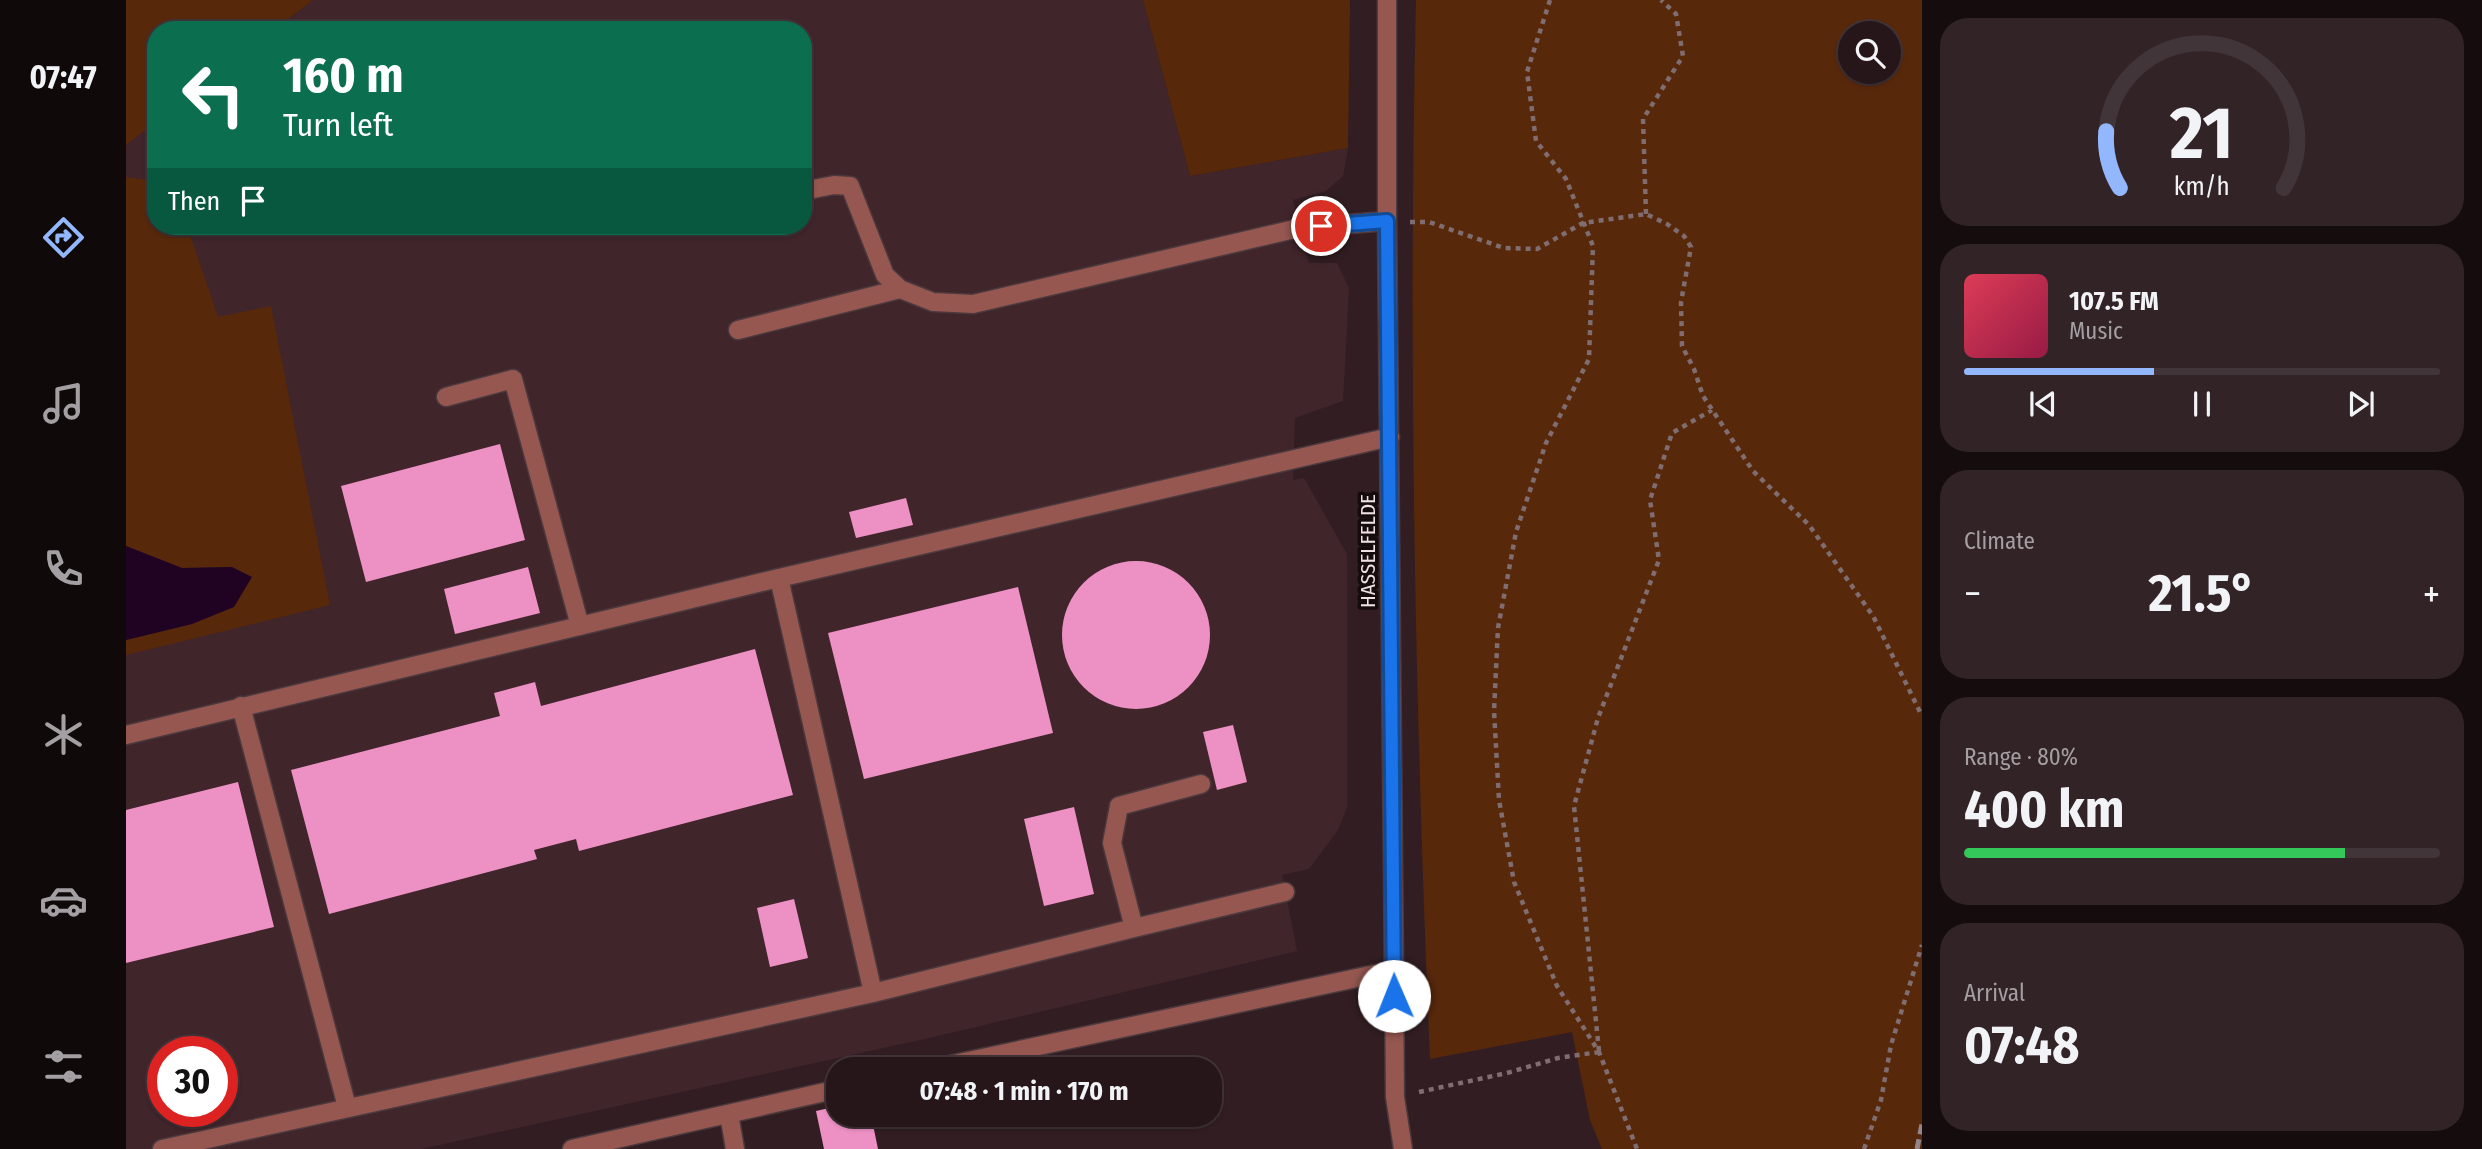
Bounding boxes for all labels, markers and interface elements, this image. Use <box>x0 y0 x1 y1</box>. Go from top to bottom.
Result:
map controls <box>1838 21 1901 84</box>
button: search <box>1838 21 1901 84</box>
text: 160 m <box>283 46 404 105</box>
icon: left <box>168 49 259 140</box>
text: 07:47 <box>29 58 97 96</box>
text: 21 <box>2169 90 2234 177</box>
text: Turn left <box>283 106 393 144</box>
text: km/h <box>2174 172 2230 202</box>
icon: arrive <box>234 182 272 220</box>
text: Then <box>168 186 220 217</box>
pin <box>1291 196 1351 256</box>
icon: arrive <box>1302 207 1340 245</box>
icon: directions <box>39 213 88 262</box>
text: 107.5 FM <box>2069 286 2159 317</box>
text: Music <box>2069 317 2123 345</box>
icon: music <box>39 379 88 428</box>
icon: previous <box>2024 385 2062 423</box>
icon: pause <box>2183 385 2221 423</box>
icon: next <box>2342 385 2380 423</box>
street label: HASSELFELDE <box>1355 494 1381 608</box>
text: Climate <box>1964 527 2035 555</box>
icon: phone <box>39 544 88 593</box>
text: 21.5° <box>2148 562 2255 625</box>
text: − <box>1964 571 1981 617</box>
text: + <box>2423 571 2440 617</box>
icon: climate <box>39 710 88 759</box>
text: Range · 80% <box>1964 743 2078 771</box>
text: 400 km <box>1964 778 2124 841</box>
icon: car <box>39 876 88 925</box>
position arrow <box>1357 959 1431 1033</box>
text: Arrival <box>1964 979 2025 1007</box>
text: 07:48 <box>1964 1014 2079 1077</box>
speed limit sign: 30 <box>147 1036 238 1127</box>
icon: filters <box>39 1042 88 1091</box>
text: 07:48 · 1 min · 170 m <box>919 1076 1129 1107</box>

